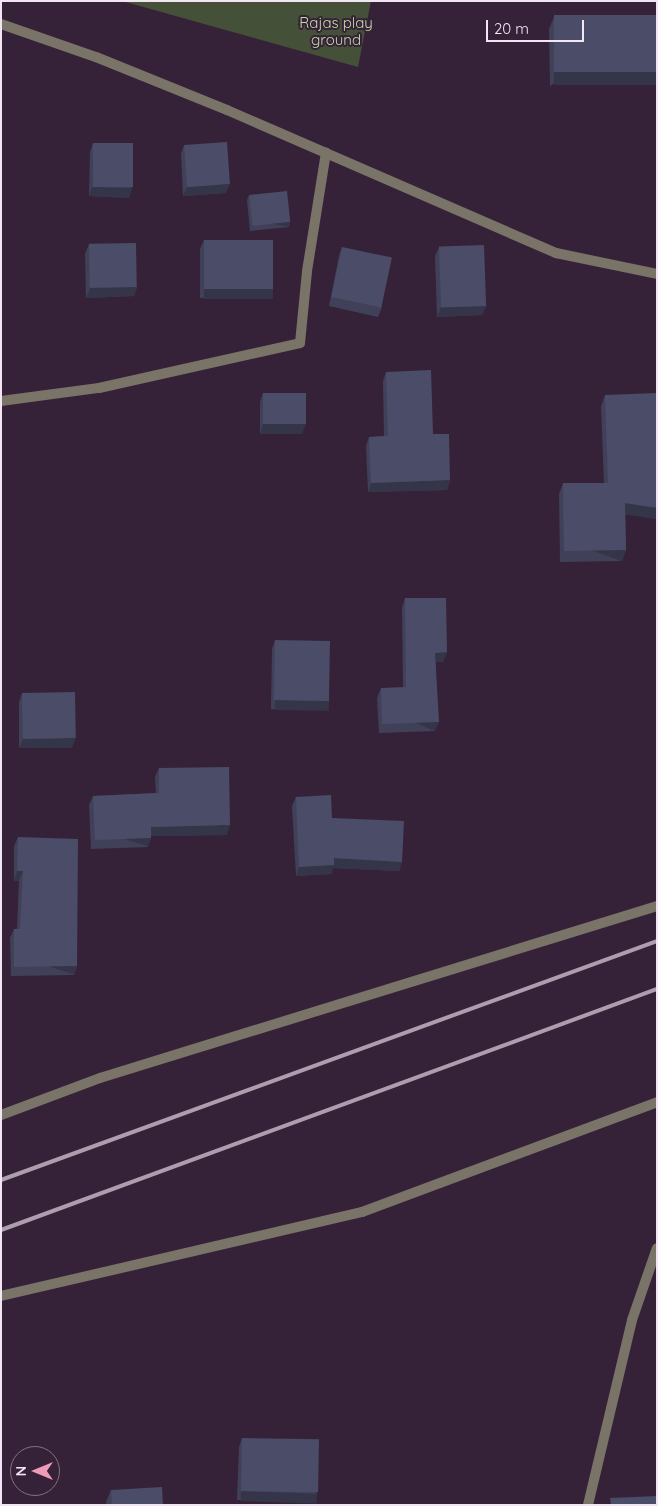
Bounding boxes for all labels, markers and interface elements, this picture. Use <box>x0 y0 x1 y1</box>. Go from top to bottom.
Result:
scale bar <box>488 10 586 42</box>
park label: Rajas play ground <box>299 13 373 48</box>
text: 20 m <box>494 19 529 38</box>
north arrow <box>10 1446 60 1496</box>
text: N <box>12 1466 30 1476</box>

